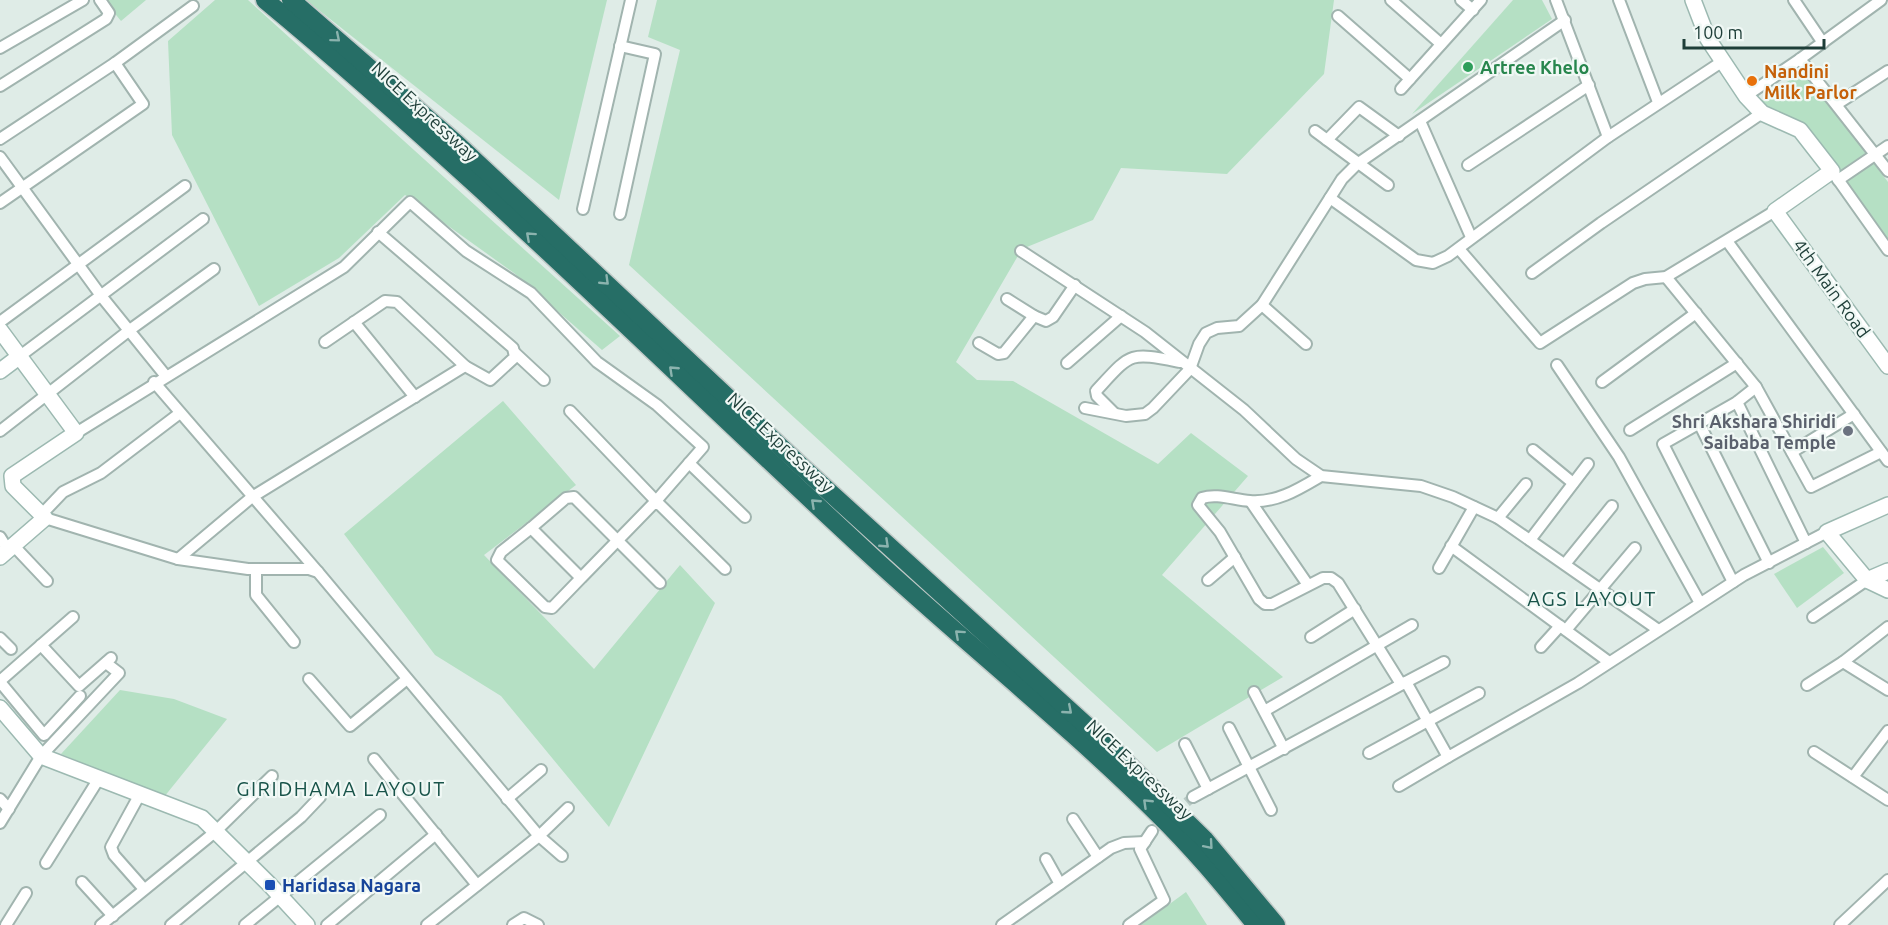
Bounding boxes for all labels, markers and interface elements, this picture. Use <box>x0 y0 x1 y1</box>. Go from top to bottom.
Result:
scale bar <box>1684 12 1824 50</box>
text: 100 m <box>1693 22 1743 42</box>
one-way arrow <box>329 30 340 41</box>
street label: NICE Expressway <box>368 57 482 165</box>
place label: Artree Khelo <box>1480 57 1589 77</box>
marker: Artree Khelo <box>1461 60 1475 74</box>
place label: Nandini Milk Parlor <box>1764 61 1857 102</box>
marker: Nandini Milk Parlor <box>1745 74 1759 88</box>
one-way arrow <box>527 233 538 244</box>
street label: 4th Main Road <box>1790 235 1874 341</box>
one-way arrow <box>597 274 608 285</box>
one-way arrow <box>669 366 680 377</box>
street label: NICE Expressway <box>724 388 838 496</box>
place label: Shri Akshara Shiridi Saibaba Temple <box>1672 411 1836 452</box>
marker: Shri Akshara Shiridi Saibaba Temple <box>1841 424 1855 438</box>
one-way arrow <box>811 499 822 510</box>
one-way arrow <box>878 537 889 548</box>
district label: AGS LAYOUT <box>1527 587 1657 610</box>
one-way arrow <box>955 630 966 641</box>
one-way arrow <box>1062 703 1072 714</box>
street label: NICE Expressway <box>1083 715 1197 823</box>
district label: GIRIDHAMA LAYOUT <box>236 777 446 800</box>
one-way arrow <box>1144 800 1155 811</box>
one-way arrow <box>1202 838 1213 849</box>
place label: Haridasa Nagara <box>282 875 421 895</box>
marker: Haridasa Nagara <box>263 878 277 892</box>

